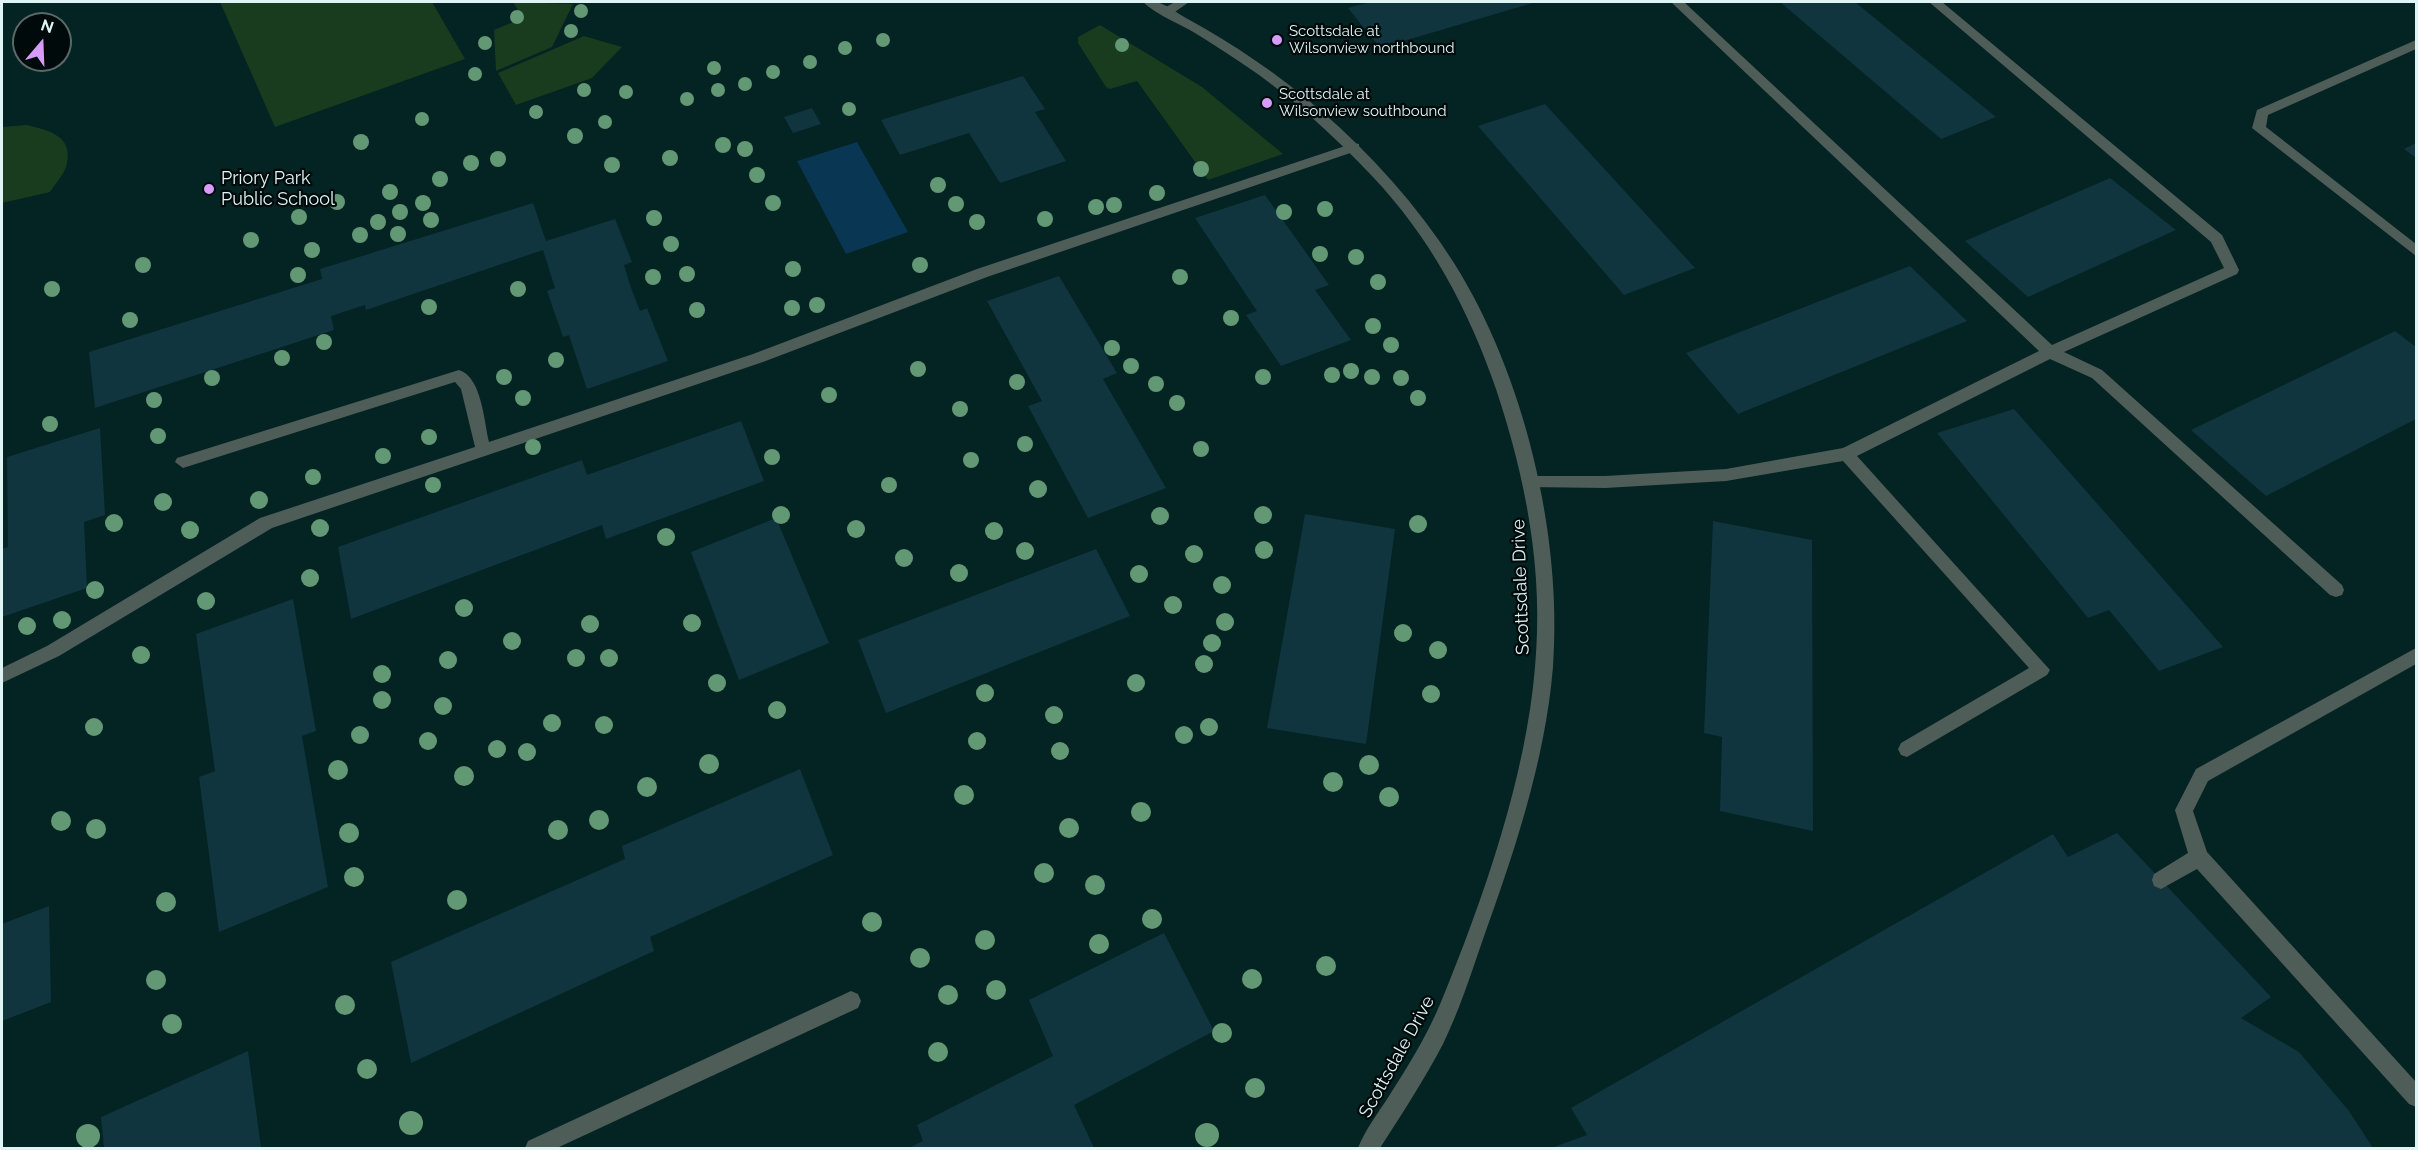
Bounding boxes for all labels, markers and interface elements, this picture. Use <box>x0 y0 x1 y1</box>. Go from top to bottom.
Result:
north arrow <box>12 12 72 72</box>
text: N <box>39 15 56 37</box>
place label: Scottsdale at Wilsonview northbound <box>1289 22 1455 57</box>
marker: Scottsdale at Wilsonview northbound <box>1270 33 1284 47</box>
place label: Scottsdale at Wilsonview southbound <box>1279 85 1447 120</box>
marker: Scottsdale at Wilsonview southbound <box>1260 96 1274 110</box>
place label: Priory Park Public School <box>221 168 335 210</box>
marker: Priory Park Public School <box>202 182 216 196</box>
street label: Scottsdale Drive <box>1508 519 1534 655</box>
street label: Scottsdale Drive <box>1355 992 1439 1122</box>

